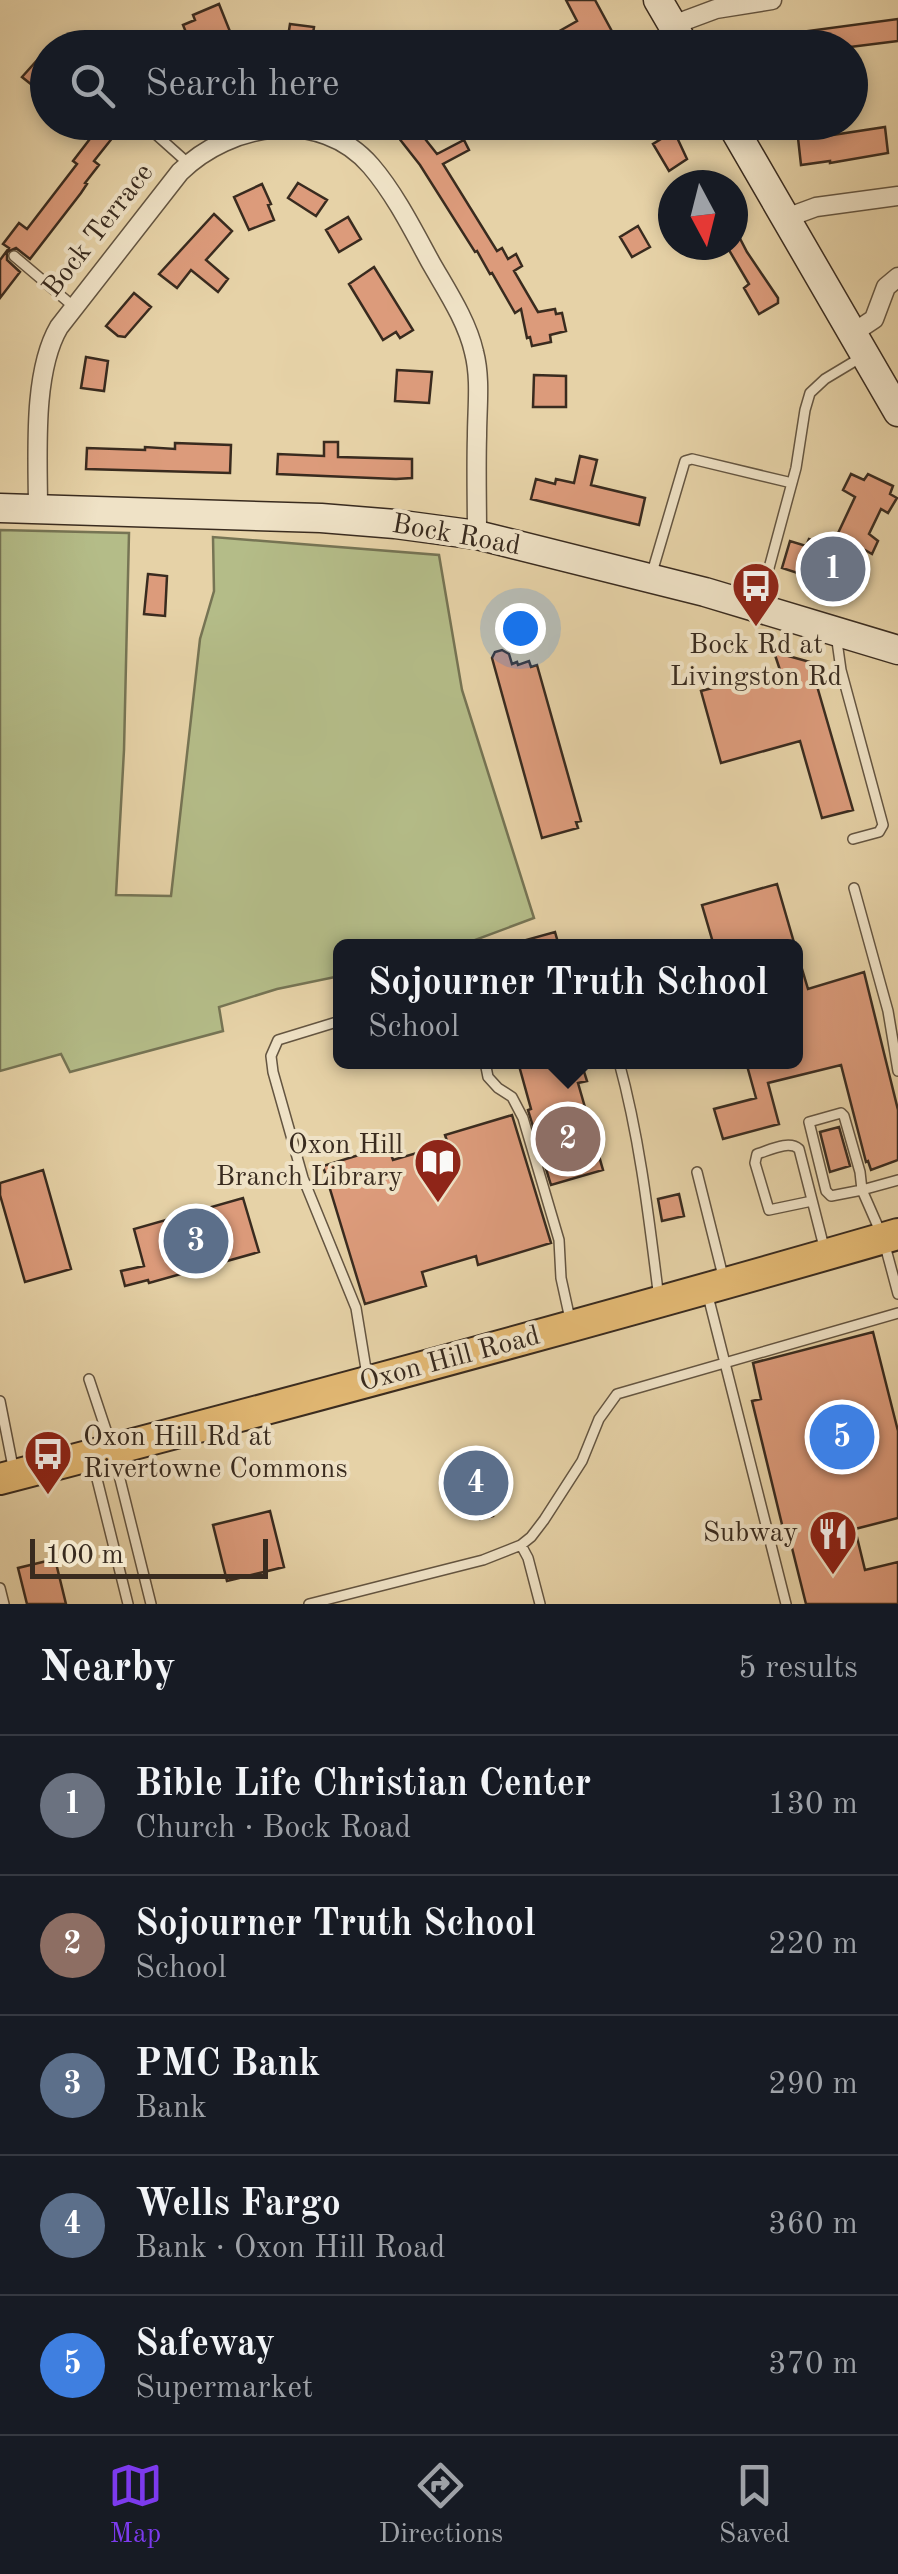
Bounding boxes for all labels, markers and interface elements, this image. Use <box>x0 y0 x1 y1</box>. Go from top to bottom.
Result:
search box <box>30 30 868 140</box>
icon: search <box>65 58 120 113</box>
text: Search here <box>145 66 340 104</box>
street label: Bock Terrace <box>39 159 159 303</box>
north arrow <box>658 170 748 260</box>
street label: Bock Road <box>389 511 523 561</box>
pin: 1 <box>800 532 866 606</box>
bus stop icon: Bock Rd at Livingston Rd <box>730 560 782 628</box>
your location <box>495 603 546 654</box>
place label: Bock Rd at Livingston Rd <box>670 632 842 692</box>
popup <box>333 939 803 1069</box>
text: Sojourner Truth School <box>368 965 768 1003</box>
text: School <box>368 1012 459 1044</box>
pin: 2 <box>536 1102 600 1176</box>
place label: Oxon Hill Branch Library <box>216 1132 403 1192</box>
library icon: Oxon Hill Branch Library <box>412 1136 464 1204</box>
pin: 3 <box>164 1204 228 1278</box>
street label: Oxon Hill Road <box>357 1322 543 1398</box>
pin: 5 <box>810 1400 874 1474</box>
place label: Oxon Hill Rd at Rivertowne Commons <box>83 1424 348 1484</box>
bus stop icon: Oxon Hill Rd at Rivertowne Commons <box>22 1428 74 1496</box>
pin: 4 <box>444 1446 508 1520</box>
restaurant icon: Subway <box>807 1508 859 1576</box>
place label: Subway <box>703 1520 798 1548</box>
scale bar <box>30 1534 268 1578</box>
text: 100 m <box>45 1542 124 1570</box>
text: Nearby <box>40 1648 176 1690</box>
text: 5 results <box>738 1653 858 1685</box>
text: Bible Life Christian Center <box>135 1766 591 1804</box>
text: 1 <box>63 1789 82 1821</box>
text: 130 m <box>768 1789 858 1821</box>
text: Church · Bock Road <box>135 1813 411 1845</box>
text: Sojourner Truth School <box>135 1906 536 1944</box>
text: 2 <box>63 1929 82 1961</box>
text: 220 m <box>768 1929 858 1961</box>
text: School <box>135 1953 227 1985</box>
text: PMC Bank <box>135 2046 320 2084</box>
text: 3 <box>63 2069 82 2101</box>
text: 290 m <box>768 2069 858 2101</box>
text: Bank <box>135 2093 207 2125</box>
text: Wells Fargo <box>135 2186 341 2224</box>
text: 4 <box>63 2209 82 2241</box>
text: 360 m <box>768 2209 858 2241</box>
text: Bank · Oxon Hill Road <box>135 2233 445 2265</box>
text: Safeway <box>135 2326 275 2364</box>
text: 5 <box>63 2349 82 2381</box>
text: 370 m <box>768 2349 858 2381</box>
text: Supermarket <box>135 2373 313 2405</box>
tab: Map <box>108 2458 163 2553</box>
tab: Directions <box>379 2458 503 2553</box>
tab: Saved <box>719 2458 790 2553</box>

